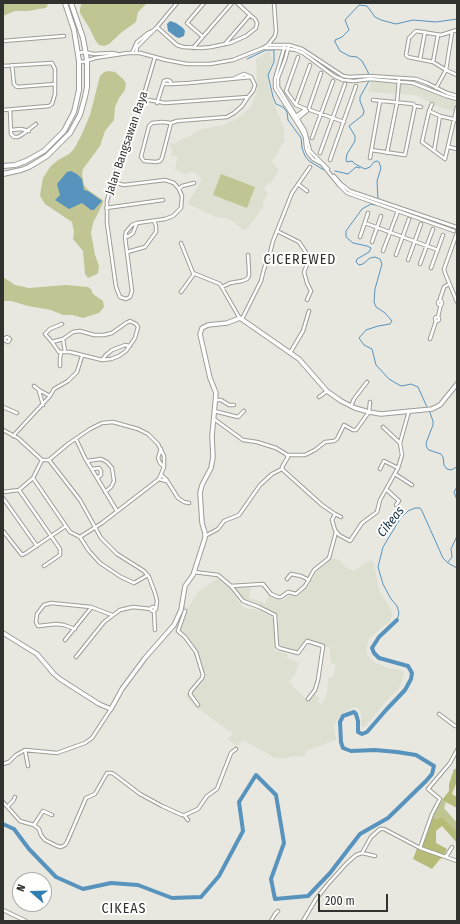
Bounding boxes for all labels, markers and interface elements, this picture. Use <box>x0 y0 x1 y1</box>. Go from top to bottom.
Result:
street label: Jalan Bangsawan Raya <box>103 89 151 197</box>
district label: CICEREWED <box>264 252 336 268</box>
water label: Cikeas <box>374 504 408 540</box>
north arrow <box>12 872 52 912</box>
text: N <box>14 883 28 893</box>
scale bar <box>320 886 390 912</box>
text: 200 m <box>325 894 355 908</box>
district label: CIKEAS <box>101 901 147 917</box>

